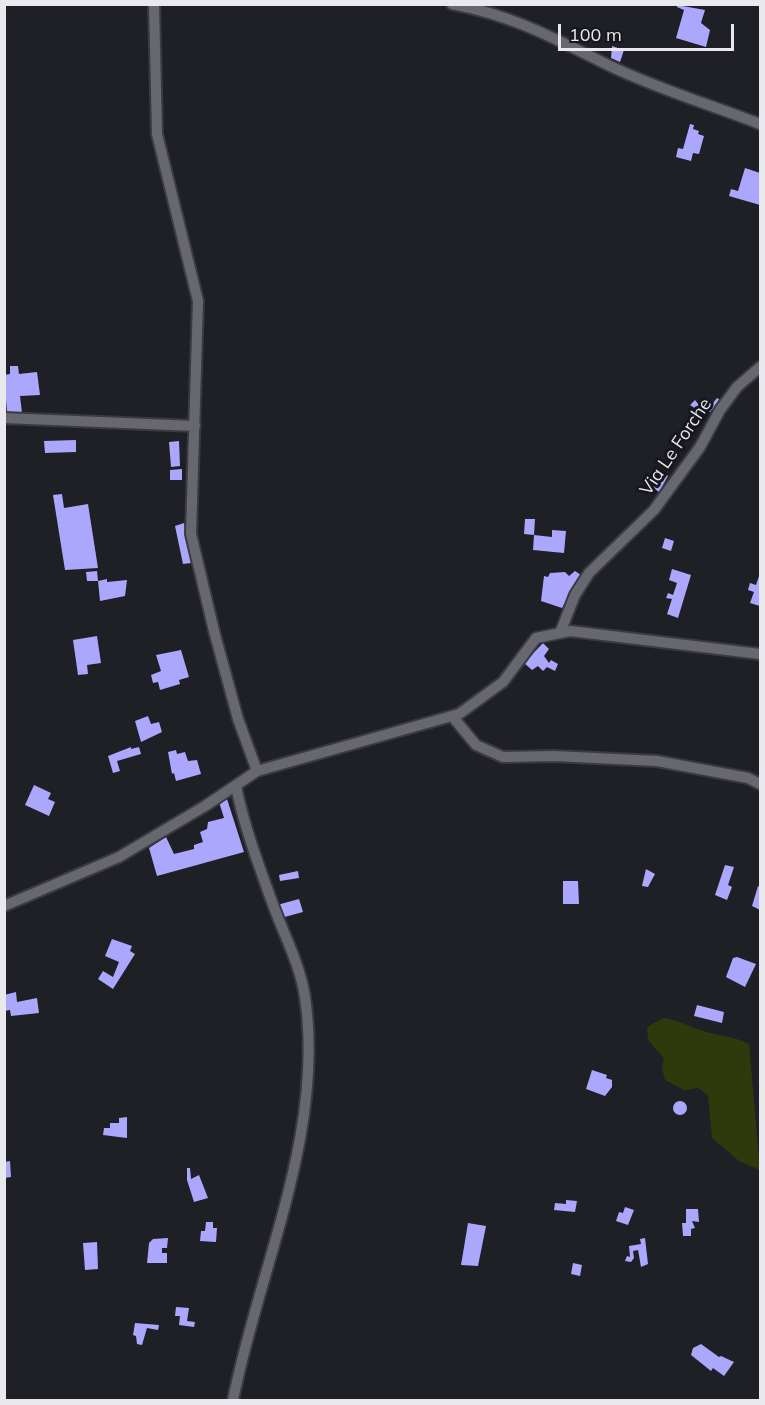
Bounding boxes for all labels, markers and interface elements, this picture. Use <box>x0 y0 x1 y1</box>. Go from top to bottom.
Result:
scale bar <box>561 12 736 50</box>
text: 100 m <box>569 23 622 46</box>
street label: Via Le Forche <box>636 394 716 500</box>

